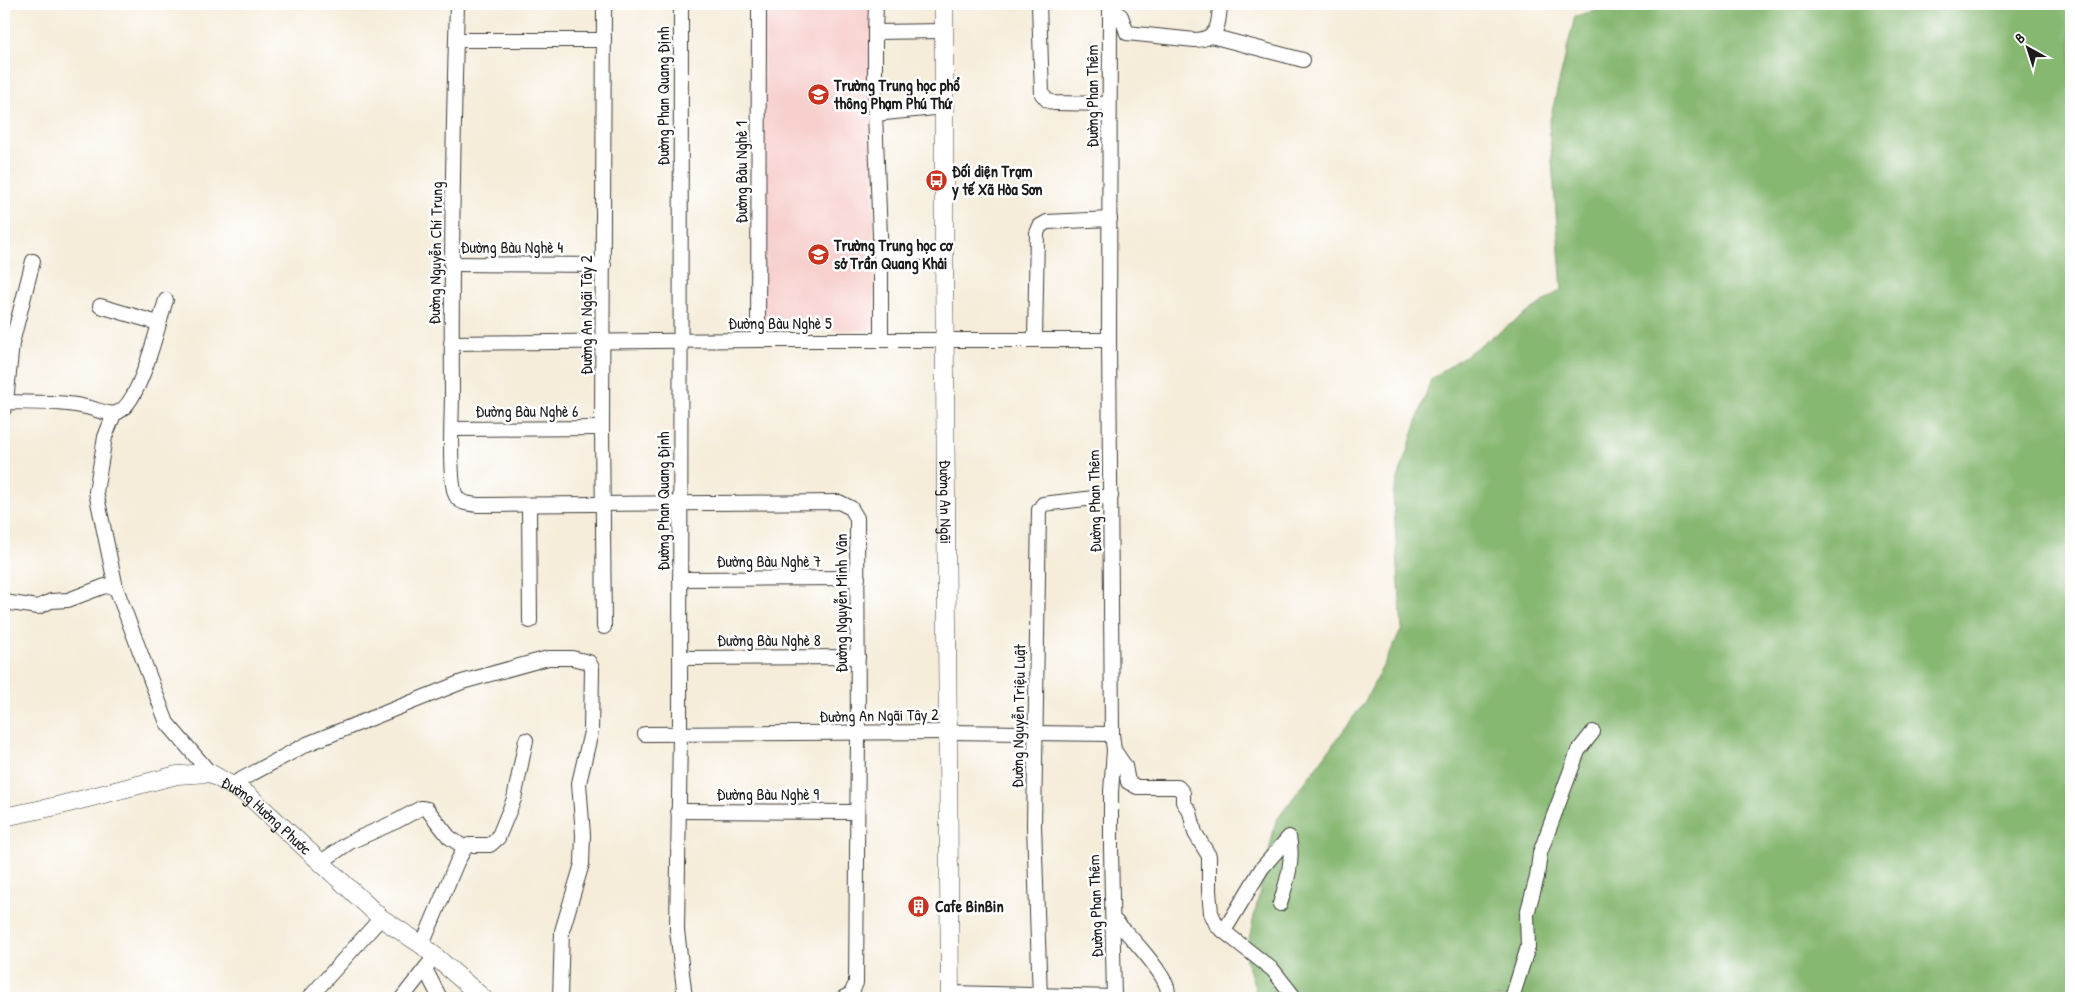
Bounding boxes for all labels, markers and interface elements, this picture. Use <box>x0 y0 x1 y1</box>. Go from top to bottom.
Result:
north arrow <box>2002 22 2052 72</box>
street label: Đường Phan Quang Định <box>652 26 674 165</box>
text: B <box>2011 28 2028 47</box>
street label: Đường Phan Thêm <box>1081 45 1103 147</box>
place label: Trường Trung học phổ thông Phạm Phú Thứ <box>833 74 960 115</box>
school or university icon: Trường Trung học phổ thông Phạm Phú Thứ <box>806 82 830 106</box>
street label: Đường Bàu Nghè 1 <box>730 121 752 223</box>
place label: Đối diện Trạm y tế Xã Hòa Sơn <box>951 160 1042 201</box>
bus stop icon: Đối diện Trạm y tế Xã Hòa Sơn <box>924 168 948 192</box>
street label: Đường Nguyễn Chí Trung <box>423 181 447 325</box>
place label: Trường Trung học cơ sở Trần Quang Khải <box>833 234 954 275</box>
street label: Đường Bàu Nghè 4 <box>461 236 563 258</box>
school or university icon: Trường Trung học cơ sở Trần Quang Khải <box>806 242 830 266</box>
street label: Đường An Ngãi Tây 2 <box>575 255 597 375</box>
street label: Đường Bàu Nghè 5 <box>728 312 832 334</box>
street label: Đường Bàu Nghè 6 <box>476 400 578 422</box>
street label: Đường Phan Quang Định <box>652 431 674 570</box>
street label: Đường Phan Thêm <box>1082 449 1106 553</box>
street label: Đường An Ngãi <box>935 460 957 544</box>
street label: Đường Nguyễn Minh Vân <box>830 534 852 673</box>
street label: Đường Bàu Nghè 7 <box>717 550 821 572</box>
street label: Đường Bàu Nghè 8 <box>717 629 821 651</box>
street label: Đường Nguyễn Triệu Luật <box>1006 644 1030 788</box>
street label: Đường An Ngãi Tây 2 <box>819 703 939 727</box>
street label: Đường Hưởng Phước <box>218 771 317 860</box>
street label: Đường Bàu Nghè 9 <box>717 783 819 805</box>
street label: Đường Phan Thêm <box>1082 854 1108 958</box>
building icon: Cafe BinBin <box>907 894 931 918</box>
place label: Cafe BinBin <box>935 895 1004 917</box>

